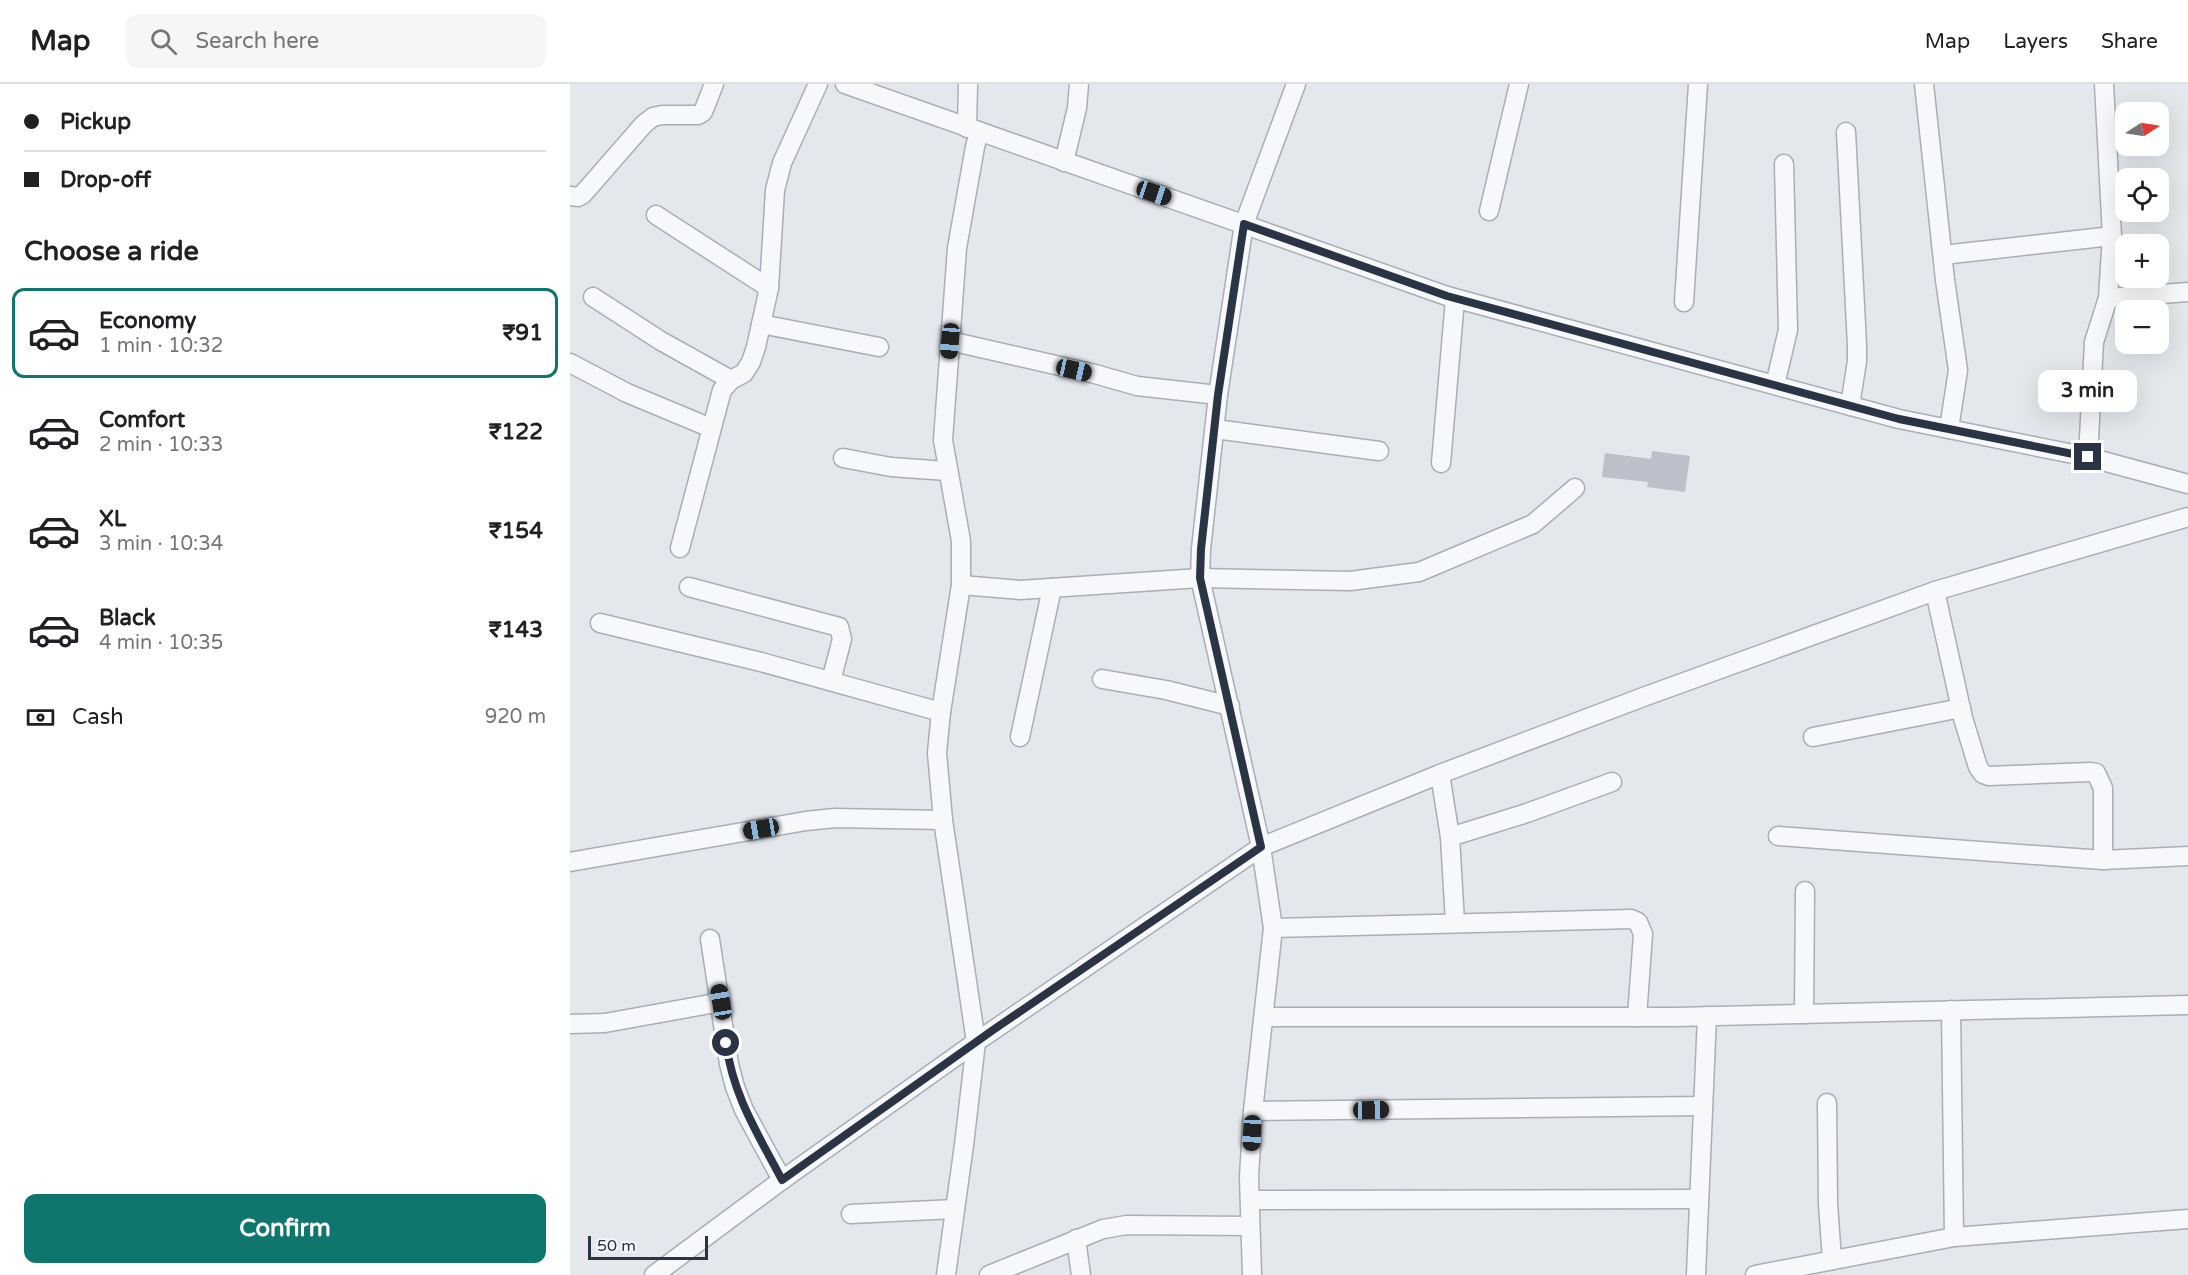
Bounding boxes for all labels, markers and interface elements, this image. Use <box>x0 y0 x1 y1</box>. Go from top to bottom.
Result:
search box <box>126 14 546 68</box>
text: Map <box>30 24 90 58</box>
icon: search <box>147 25 180 58</box>
text: Search here <box>195 28 319 54</box>
text: Map <box>1925 29 1970 54</box>
text: Layers <box>2003 29 2068 54</box>
text: Share <box>2101 29 2158 54</box>
north arrow <box>2115 102 2169 156</box>
map controls <box>2115 102 2169 354</box>
text: Pickup <box>60 109 131 135</box>
text: Drop-off <box>60 167 151 193</box>
button: locate <box>2115 168 2169 222</box>
car <box>1134 179 1174 207</box>
button: + <box>2115 234 2169 288</box>
text: Choose a ride <box>24 235 199 268</box>
button: − <box>2115 300 2169 354</box>
icon: car <box>27 306 81 360</box>
text: Economy <box>99 308 196 334</box>
text: ₹91 <box>502 320 543 346</box>
car <box>939 322 961 360</box>
text: 1 min · 10:32 <box>99 334 223 358</box>
car <box>1054 357 1094 383</box>
callout: 3 min <box>2038 370 2138 412</box>
text: 3 min <box>2061 379 2114 403</box>
icon: car <box>27 405 81 459</box>
text: Comfort <box>99 407 185 433</box>
text: ₹122 <box>489 419 543 445</box>
text: 2 min · 10:33 <box>99 433 223 457</box>
route end <box>2074 443 2101 470</box>
icon: car <box>27 504 81 558</box>
text: XL <box>99 506 126 532</box>
text: ₹154 <box>489 518 543 544</box>
text: 3 min · 10:34 <box>99 532 223 556</box>
icon: car <box>27 603 81 657</box>
text: Black <box>99 605 156 631</box>
text: ₹143 <box>489 617 543 643</box>
text: 4 min · 10:35 <box>99 631 223 655</box>
icon: cash <box>24 701 57 734</box>
text: Cash <box>72 704 124 730</box>
text: 920 m <box>485 705 546 729</box>
car <box>742 817 780 841</box>
car <box>709 983 733 1021</box>
route start <box>712 1029 739 1056</box>
car <box>1353 1101 1389 1119</box>
car <box>1242 1115 1262 1151</box>
button: Confirm <box>24 1194 546 1263</box>
scale bar <box>588 1233 708 1260</box>
text: 50 m <box>597 1236 636 1256</box>

